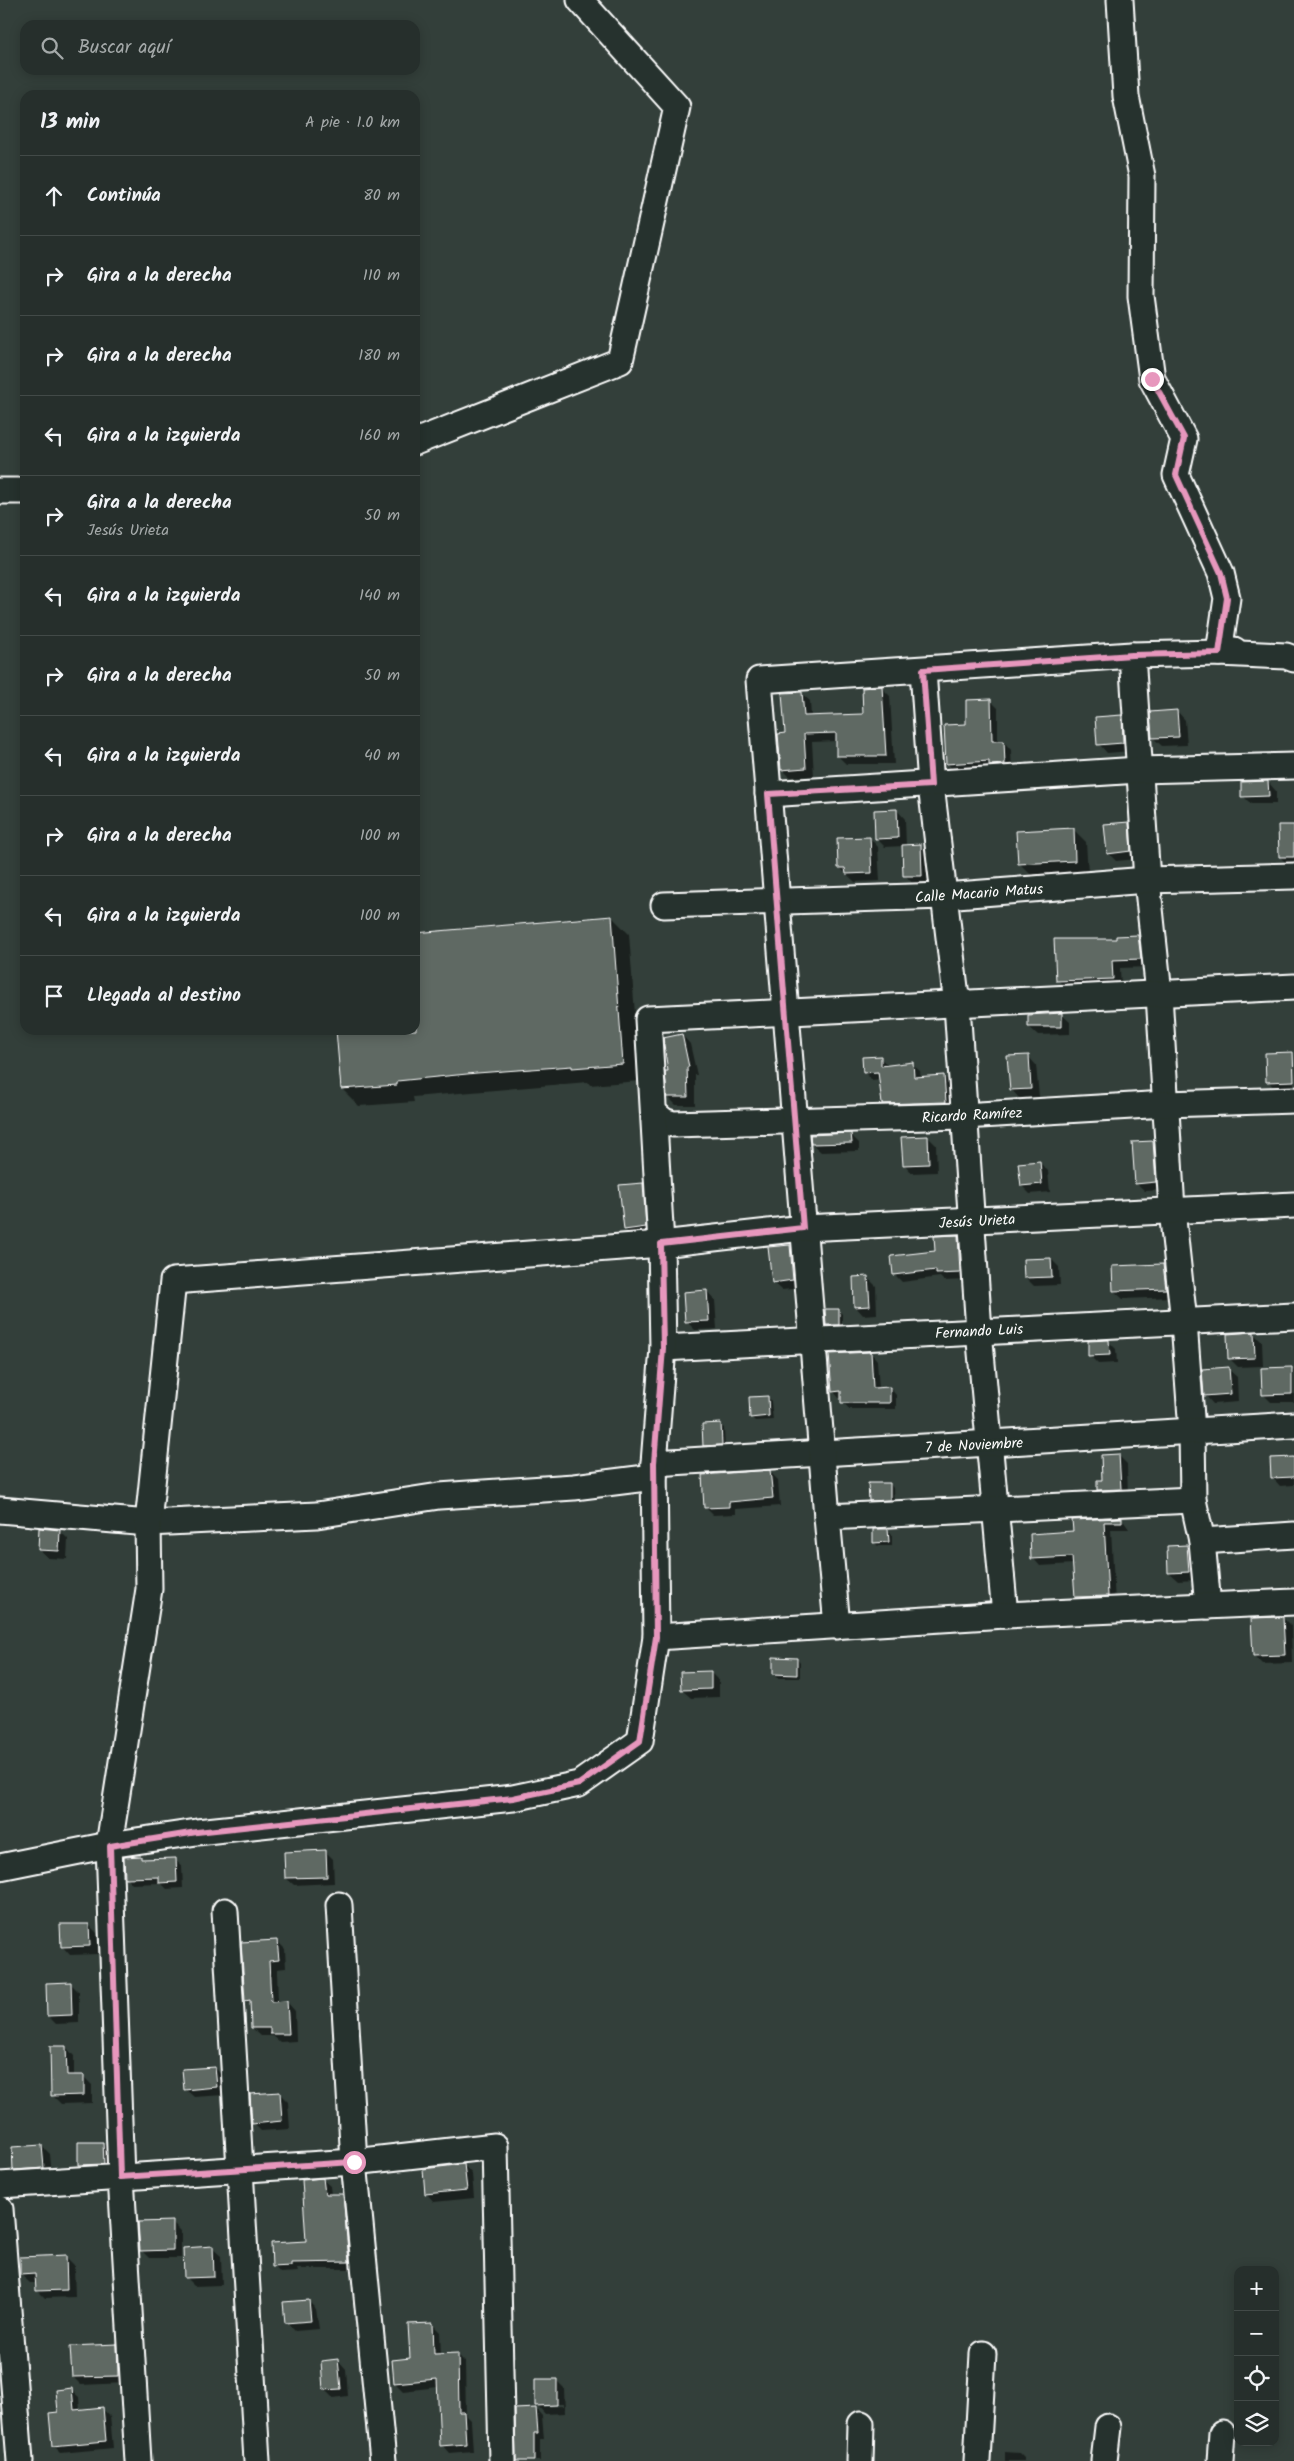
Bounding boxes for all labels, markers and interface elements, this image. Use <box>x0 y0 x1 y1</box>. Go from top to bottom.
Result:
search box <box>20 20 420 75</box>
text: Buscar aquí <box>78 33 170 63</box>
icon: search <box>38 34 66 62</box>
text: 13 min <box>40 106 100 139</box>
text: A pie · 1.0 km <box>305 110 400 135</box>
text: Continúa <box>87 181 161 211</box>
icon: ahead <box>40 182 68 210</box>
text: 80 m <box>363 183 400 208</box>
text: Gira a la derecha <box>87 261 232 291</box>
icon: right <box>40 262 68 290</box>
text: 110 m <box>363 263 400 288</box>
text: Gira a la derecha <box>87 341 232 371</box>
icon: right <box>40 342 68 370</box>
text: 180 m <box>358 343 400 368</box>
route end <box>1141 368 1164 391</box>
text: Gira a la izquierda <box>87 421 240 451</box>
icon: left <box>40 422 68 450</box>
text: 160 m <box>359 423 400 448</box>
text: Gira a la derecha <box>87 488 232 518</box>
icon: right <box>40 502 68 530</box>
text: 50 m <box>364 503 400 528</box>
text: Jesús Urieta <box>87 518 169 543</box>
text: Gira a la izquierda <box>87 581 240 611</box>
icon: left <box>40 582 68 610</box>
text: 140 m <box>359 583 400 608</box>
text: Gira a la derecha <box>87 661 232 691</box>
icon: right <box>40 662 68 690</box>
text: 50 m <box>364 663 400 688</box>
text: Gira a la izquierda <box>87 741 240 771</box>
icon: left <box>40 742 68 770</box>
text: 40 m <box>364 743 400 768</box>
text: Gira a la derecha <box>87 821 232 851</box>
icon: right <box>40 822 68 850</box>
text: 100 m <box>360 823 400 848</box>
street label: Calle Macario Matus <box>914 878 1045 910</box>
text: Gira a la izquierda <box>87 901 240 931</box>
icon: left <box>40 902 68 930</box>
text: 100 m <box>360 903 400 928</box>
text: Llegada al destino <box>87 981 241 1011</box>
icon: arrive <box>40 982 68 1010</box>
street label: Ricardo Ramírez <box>921 1101 1023 1131</box>
street label: Jesús Urieta <box>938 1208 1016 1236</box>
street label: Fernando Luis <box>934 1318 1024 1346</box>
street label: 7 de Noviembre <box>924 1431 1024 1461</box>
route start <box>343 2151 366 2174</box>
map controls <box>1234 2266 1279 2446</box>
button: + <box>1234 2266 1279 2311</box>
button: − <box>1234 2311 1279 2356</box>
button: locate <box>1234 2356 1279 2401</box>
button: layers <box>1234 2401 1279 2446</box>

